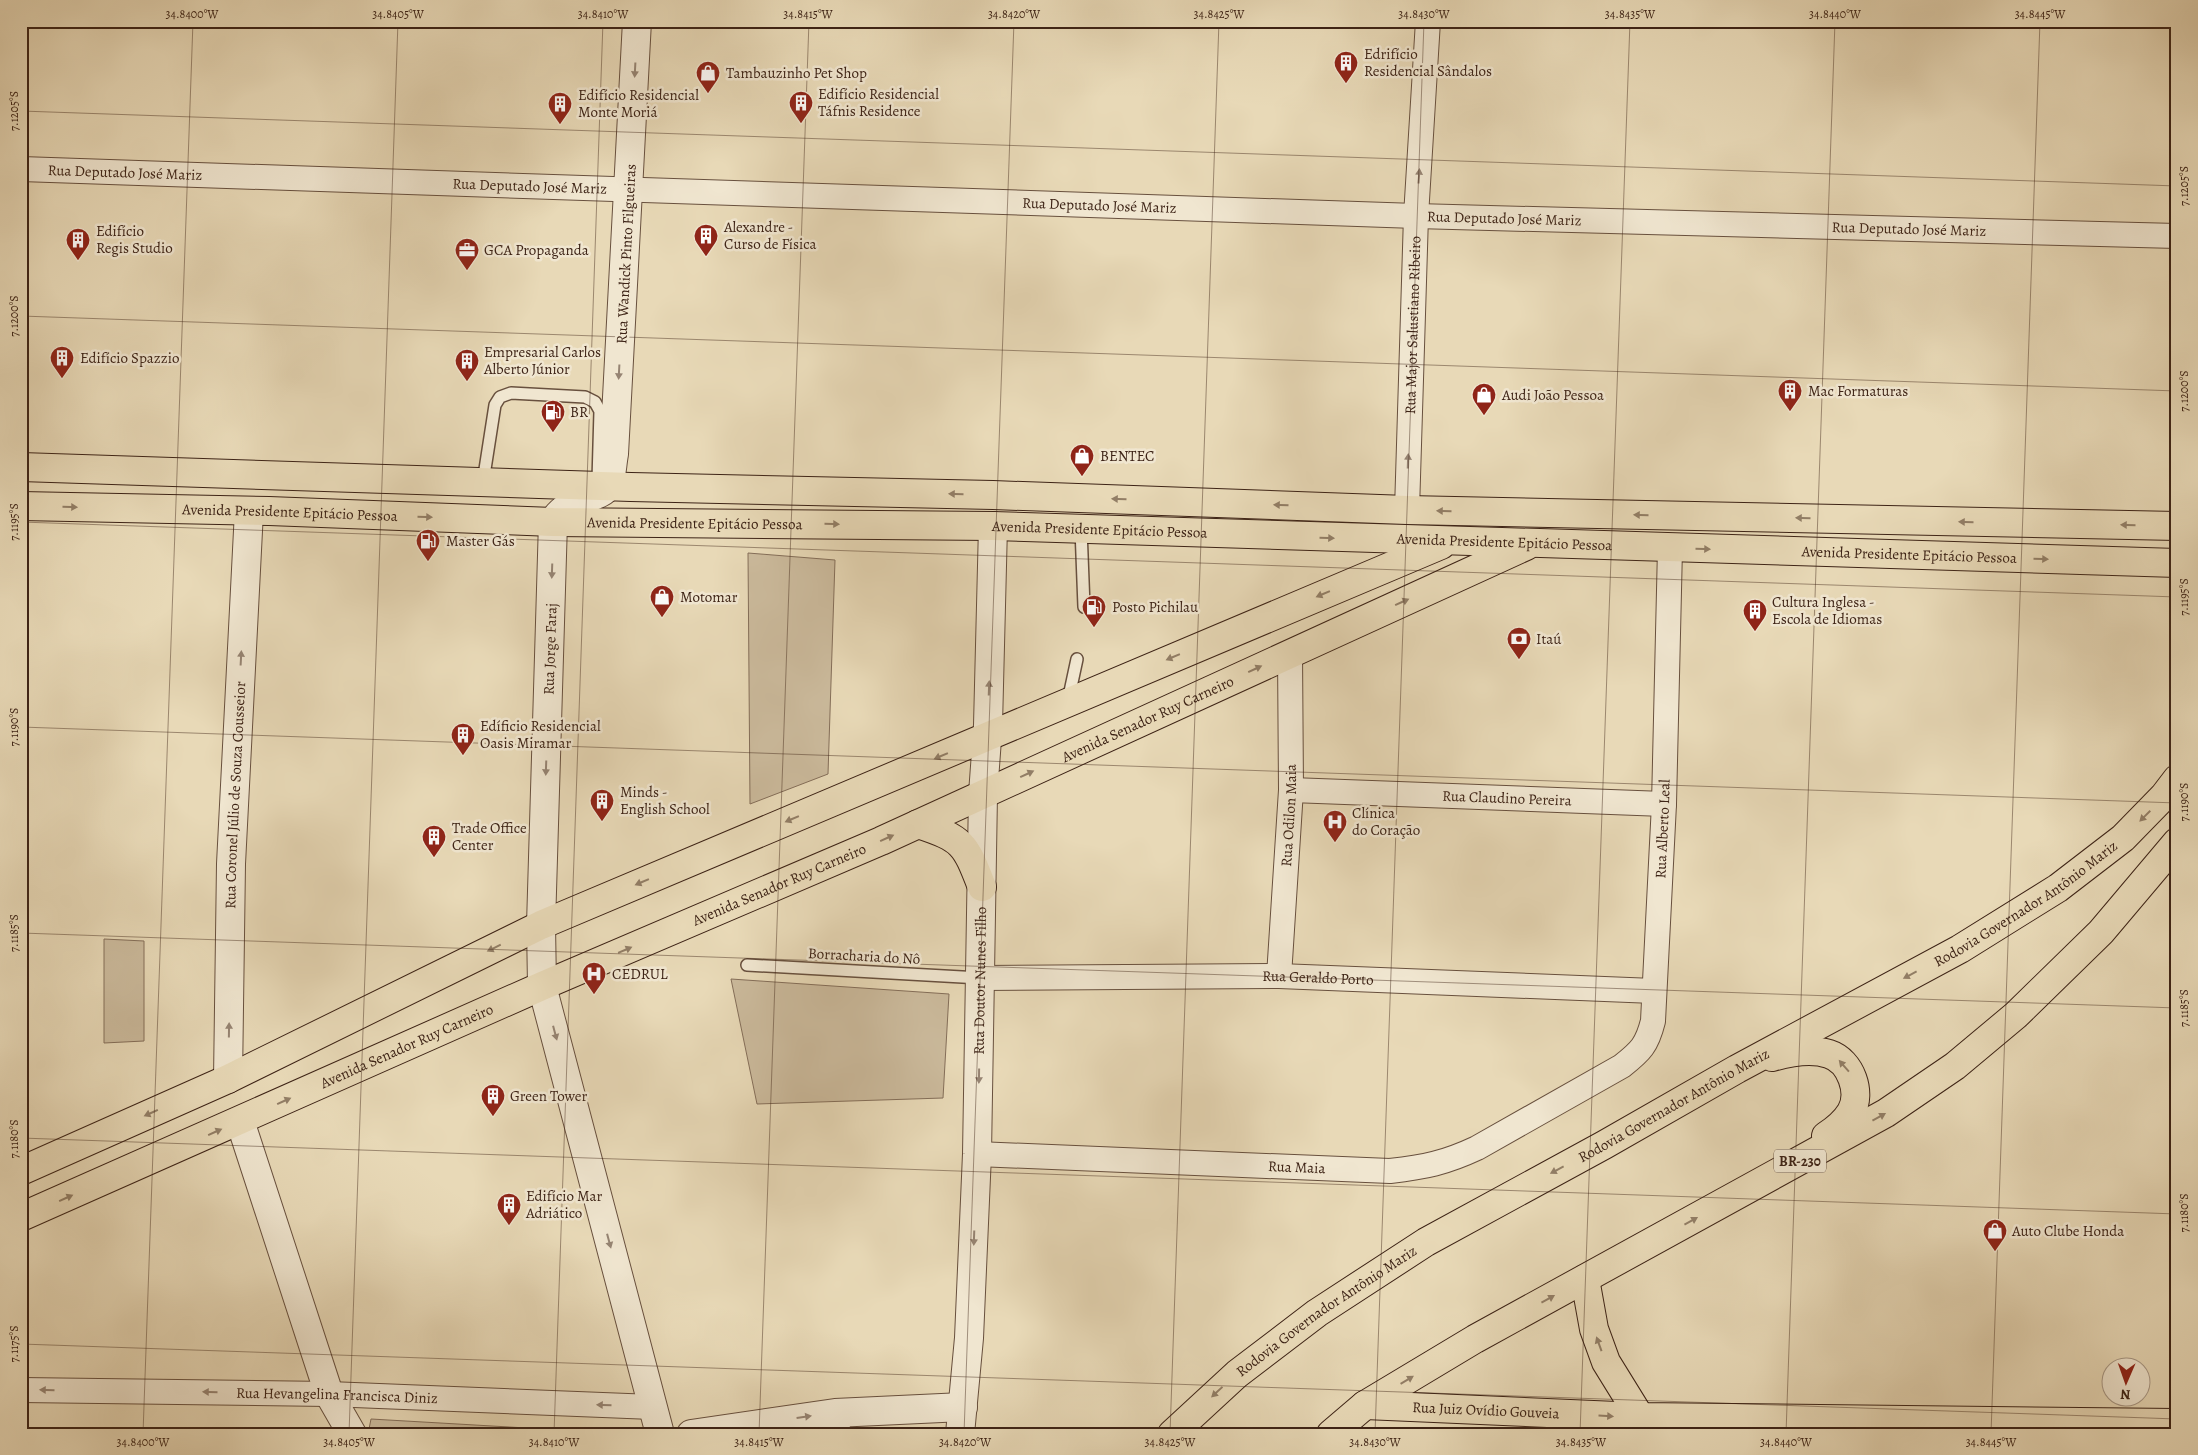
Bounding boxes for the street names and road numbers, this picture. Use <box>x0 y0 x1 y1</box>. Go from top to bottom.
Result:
street label: Rua Deputado José Mariz <box>47 160 203 185</box>
street label: Rua Wandick Pinto Filgueiras <box>611 163 641 345</box>
street label: Rua Deputado José Mariz <box>452 174 607 199</box>
street label: Rua Deputado José Mariz <box>1022 193 1177 218</box>
street label: Rua Deputado José Mariz <box>1427 206 1582 230</box>
street label: Rua Deputado José Mariz <box>1831 217 1987 241</box>
street label: Rua Major Salustiano Ribeiro <box>1400 235 1425 415</box>
street label: Avenida Presidente Epitácio Pessoa <box>181 499 398 526</box>
street label: Avenida Presidente Epitácio Pessoa <box>586 512 803 534</box>
street label: Avenida Presidente Epitácio Pessoa <box>991 516 1208 543</box>
street label: Avenida Presidente Epitácio Pessoa <box>1395 529 1612 555</box>
street label: Avenida Presidente Epitácio Pessoa <box>1800 541 2017 568</box>
street label: Rua Jorge Faraj <box>538 603 562 695</box>
street label: Avenida Senador Ruy Carneiro <box>1058 671 1237 767</box>
street label: Rua Coronel Júlio de Souza Cousseior <box>220 680 250 909</box>
street label: Rua Odilon Maia <box>1276 764 1301 867</box>
street label: Rua Alberto Leal <box>1650 779 1675 879</box>
street label: Rua Claudino Pereira <box>1442 786 1572 811</box>
street label: Rodovia Governador Antônio Mariz <box>1930 836 2122 971</box>
street label: Avenida Senador Ruy Carneiro <box>688 839 869 931</box>
street label: Rua Doutor Nunes Filho <box>969 907 991 1055</box>
street label: Borracharia do Nô <box>807 943 921 969</box>
street label: Rua Geraldo Porto <box>1262 966 1374 990</box>
street label: Avenida Senador Ruy Carneiro <box>316 999 496 1093</box>
street label: Rodovia Governador Antônio Mariz <box>1575 1044 1773 1167</box>
road number: BR-230 <box>1774 1150 1826 1172</box>
street label: Rua Maia <box>1268 1156 1326 1178</box>
street label: Rodovia Governador Antônio Mariz <box>1232 1241 1421 1381</box>
street label: Rua Hevangelina Francisca Diniz <box>236 1383 438 1408</box>
street label: Rua Juiz Ovídio Gouveia <box>1412 1397 1560 1423</box>

